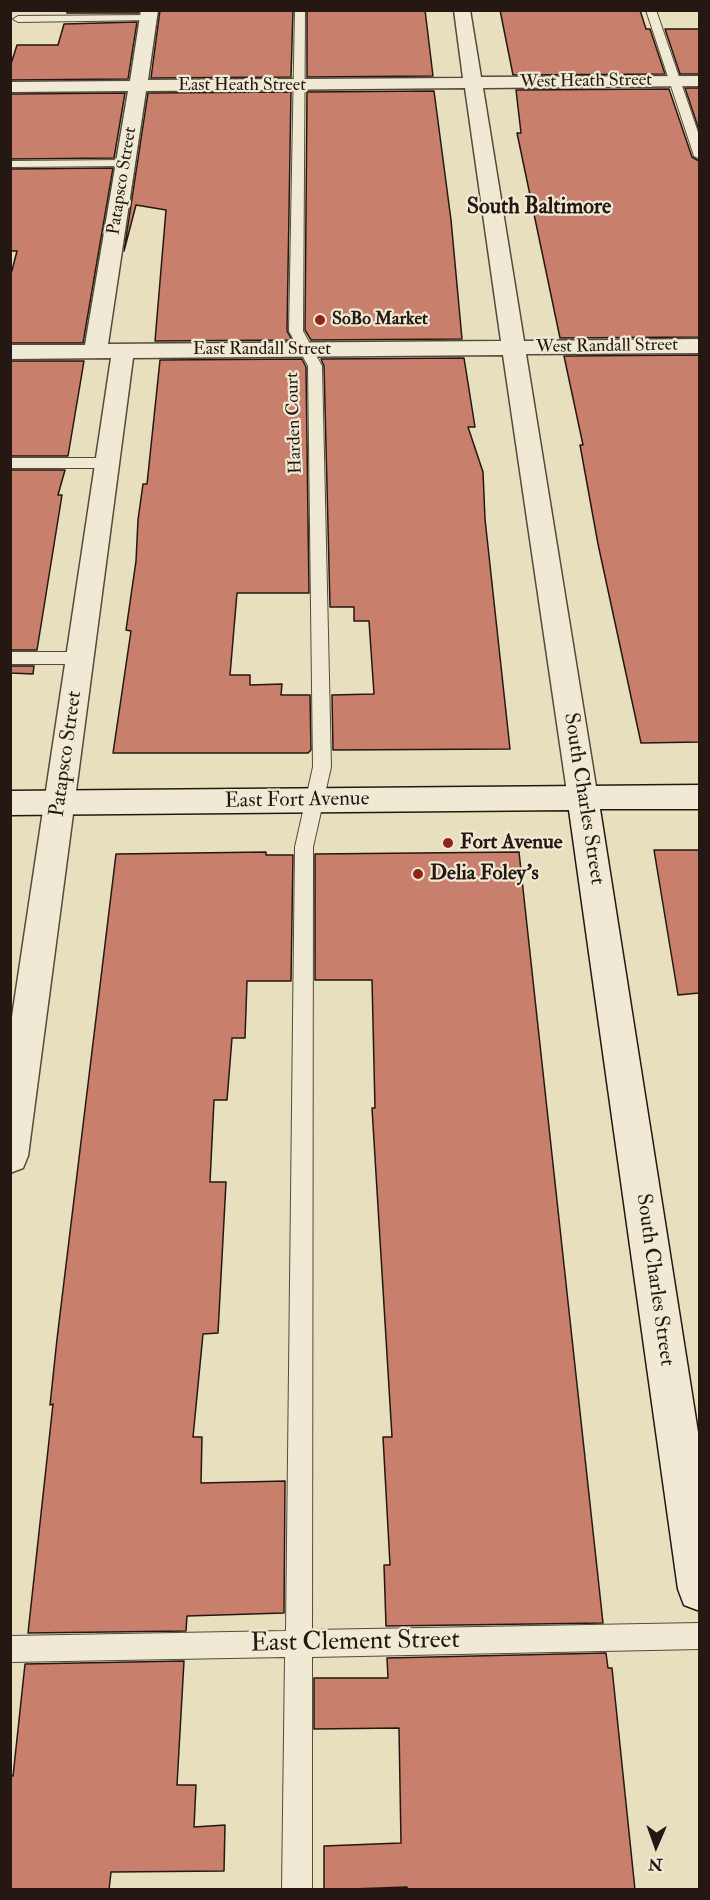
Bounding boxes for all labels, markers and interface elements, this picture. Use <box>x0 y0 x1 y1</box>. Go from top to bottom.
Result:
street label: West Heath Street <box>520 70 652 94</box>
street label: East Heath Street <box>178 75 306 97</box>
street label: Patapsco Street <box>104 125 142 237</box>
district label: South Baltimore <box>467 195 611 221</box>
place label: SoBo Market <box>332 309 428 331</box>
marker: SoBo Market <box>313 313 327 327</box>
street label: West Randall Street <box>536 335 678 359</box>
street label: East Randall Street <box>193 339 331 361</box>
street label: Harden Court <box>282 372 308 474</box>
street label: Patapsco Street <box>46 689 88 819</box>
street label: South Charles Street <box>557 711 609 887</box>
street label: East Fort Avenue <box>224 787 370 815</box>
place label: Fort Avenue <box>460 830 563 856</box>
marker: Fort Avenue <box>441 836 455 850</box>
place label: Delia Foley's <box>430 861 539 887</box>
marker: Delia Foley's <box>411 867 425 881</box>
street label: South Charles Street <box>629 1192 679 1368</box>
street label: East Clement Street <box>250 1626 460 1660</box>
north arrow <box>626 1816 686 1876</box>
text: N <box>648 1854 663 1874</box>

